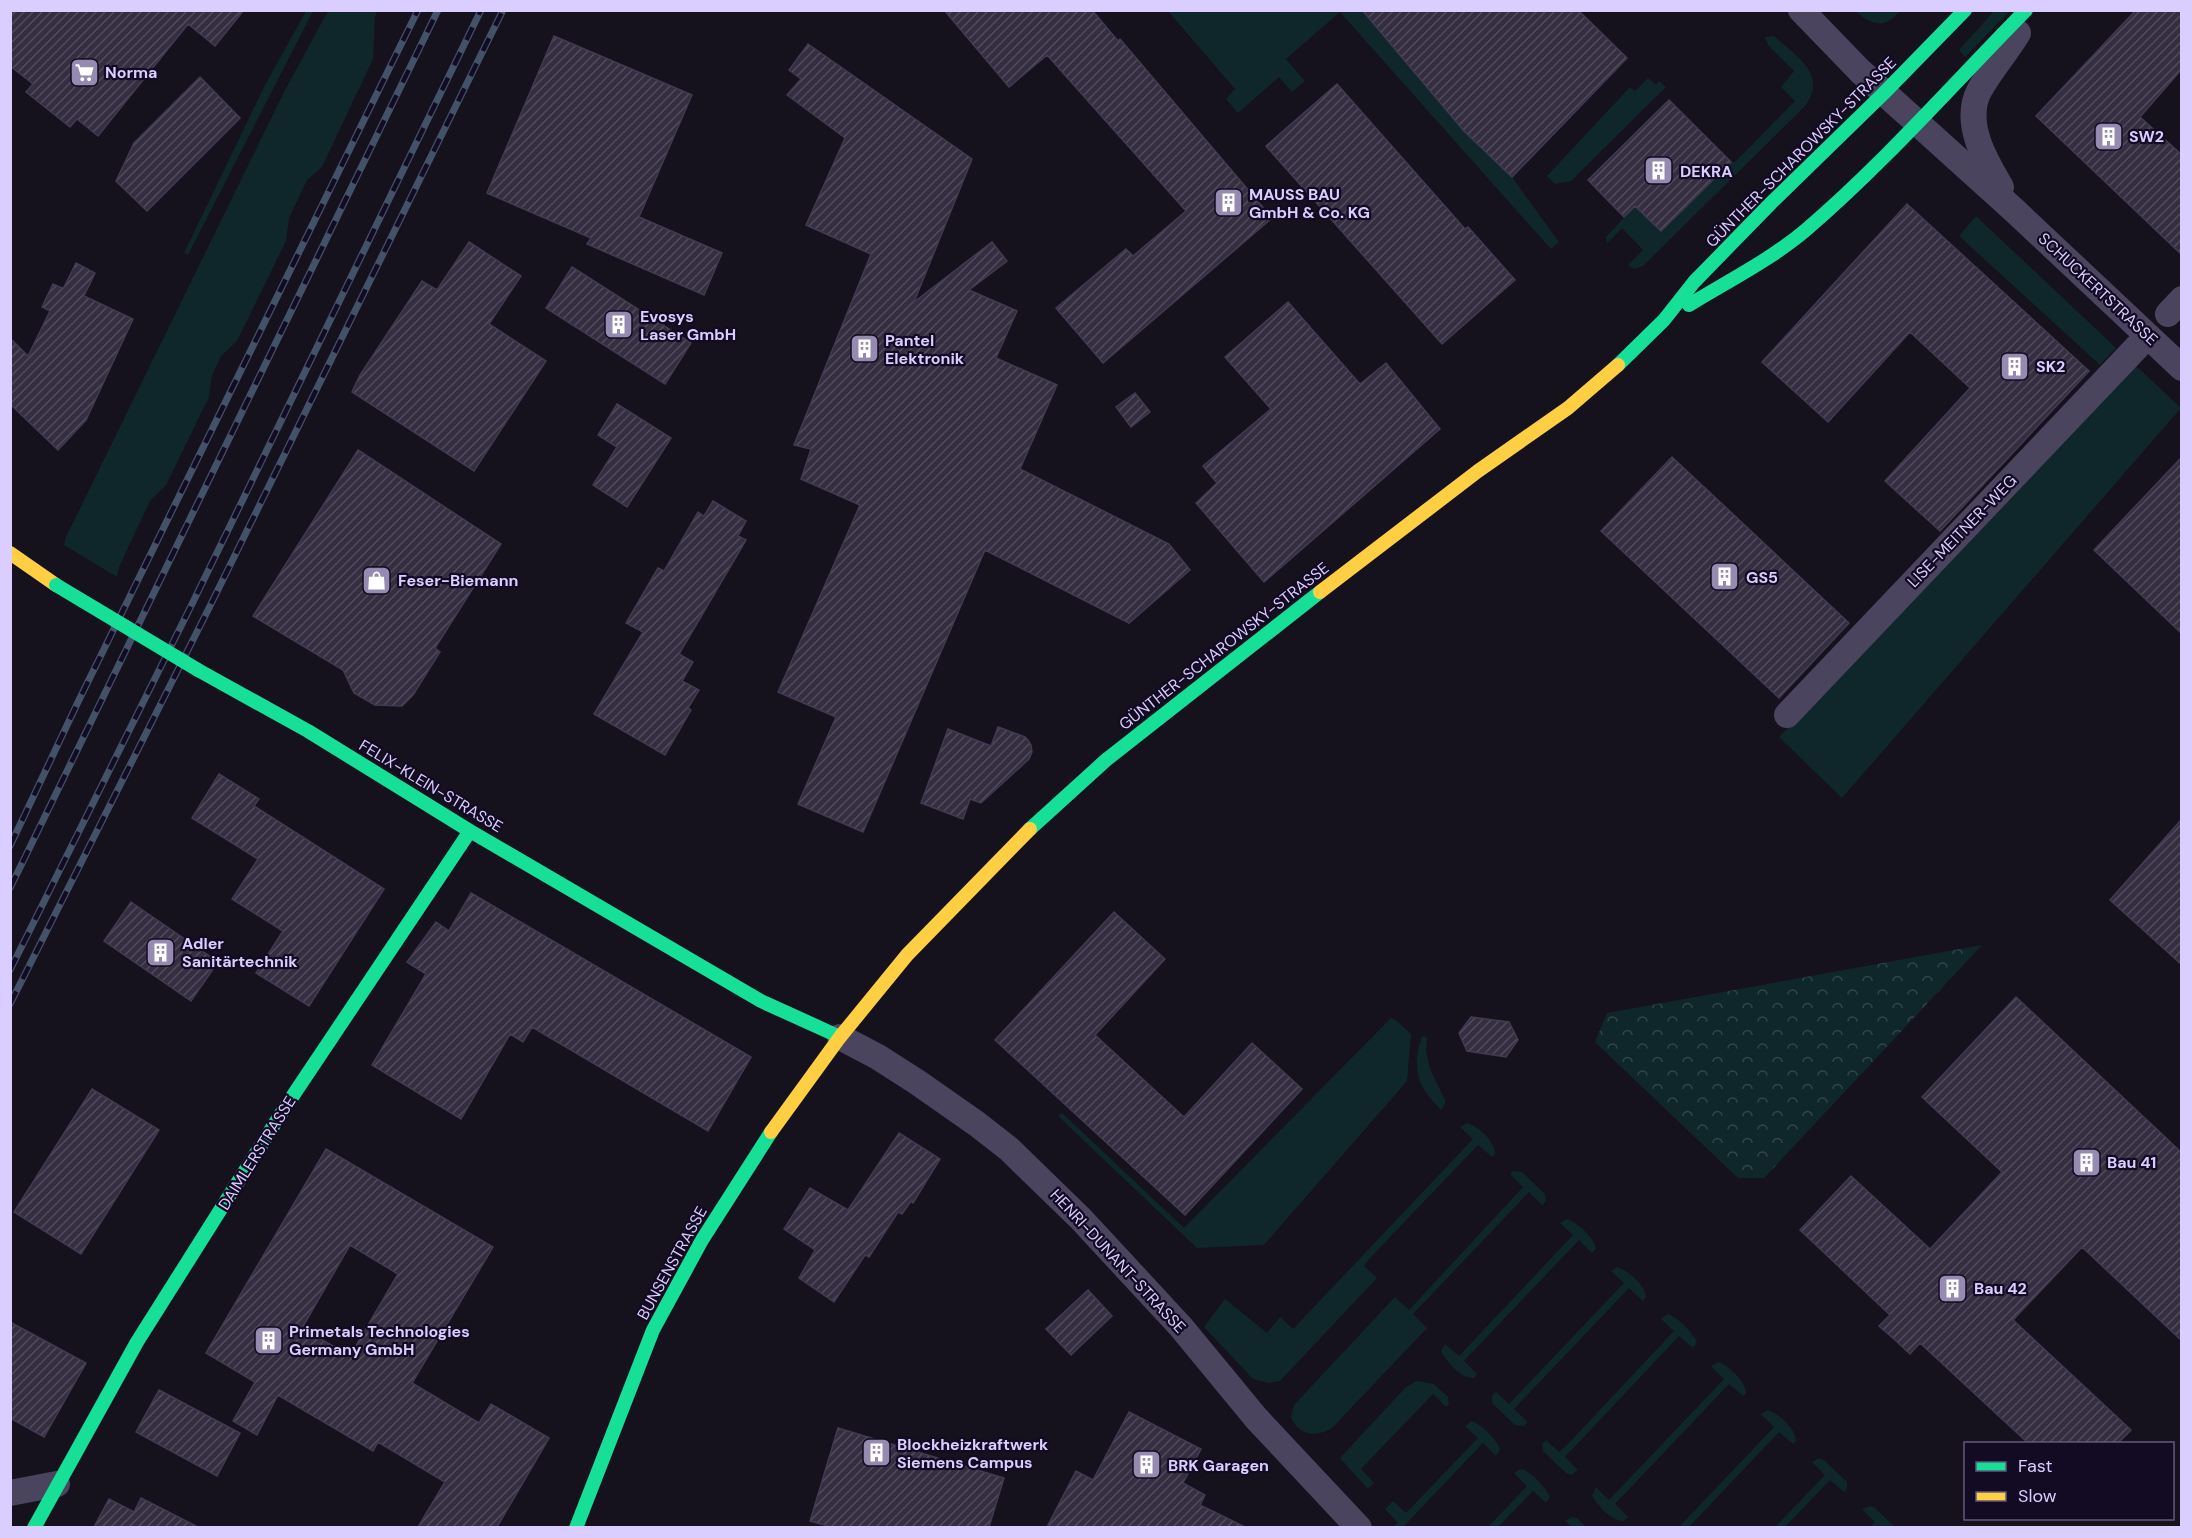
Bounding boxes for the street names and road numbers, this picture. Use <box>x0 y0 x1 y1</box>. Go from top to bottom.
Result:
street label: GÜNTHER-SCHAROWSKY-STRASSE <box>1701 52 1901 252</box>
street label: SCHUCKERTSTRASSE <box>2034 228 2162 350</box>
street label: LISE-MEITNER-WEG <box>1903 470 2021 592</box>
street label: GÜNTHER-SCHAROWSKY-STRASSE <box>1115 557 1333 735</box>
street label: FELIX-KLEIN-STRASSE <box>355 735 507 837</box>
street label: DAIMLERSTRASSE <box>213 1092 301 1214</box>
street label: HENRI-DUNANT-STRASSE <box>1046 1184 1190 1338</box>
street label: BUNSENSTRASSE <box>632 1203 712 1323</box>

